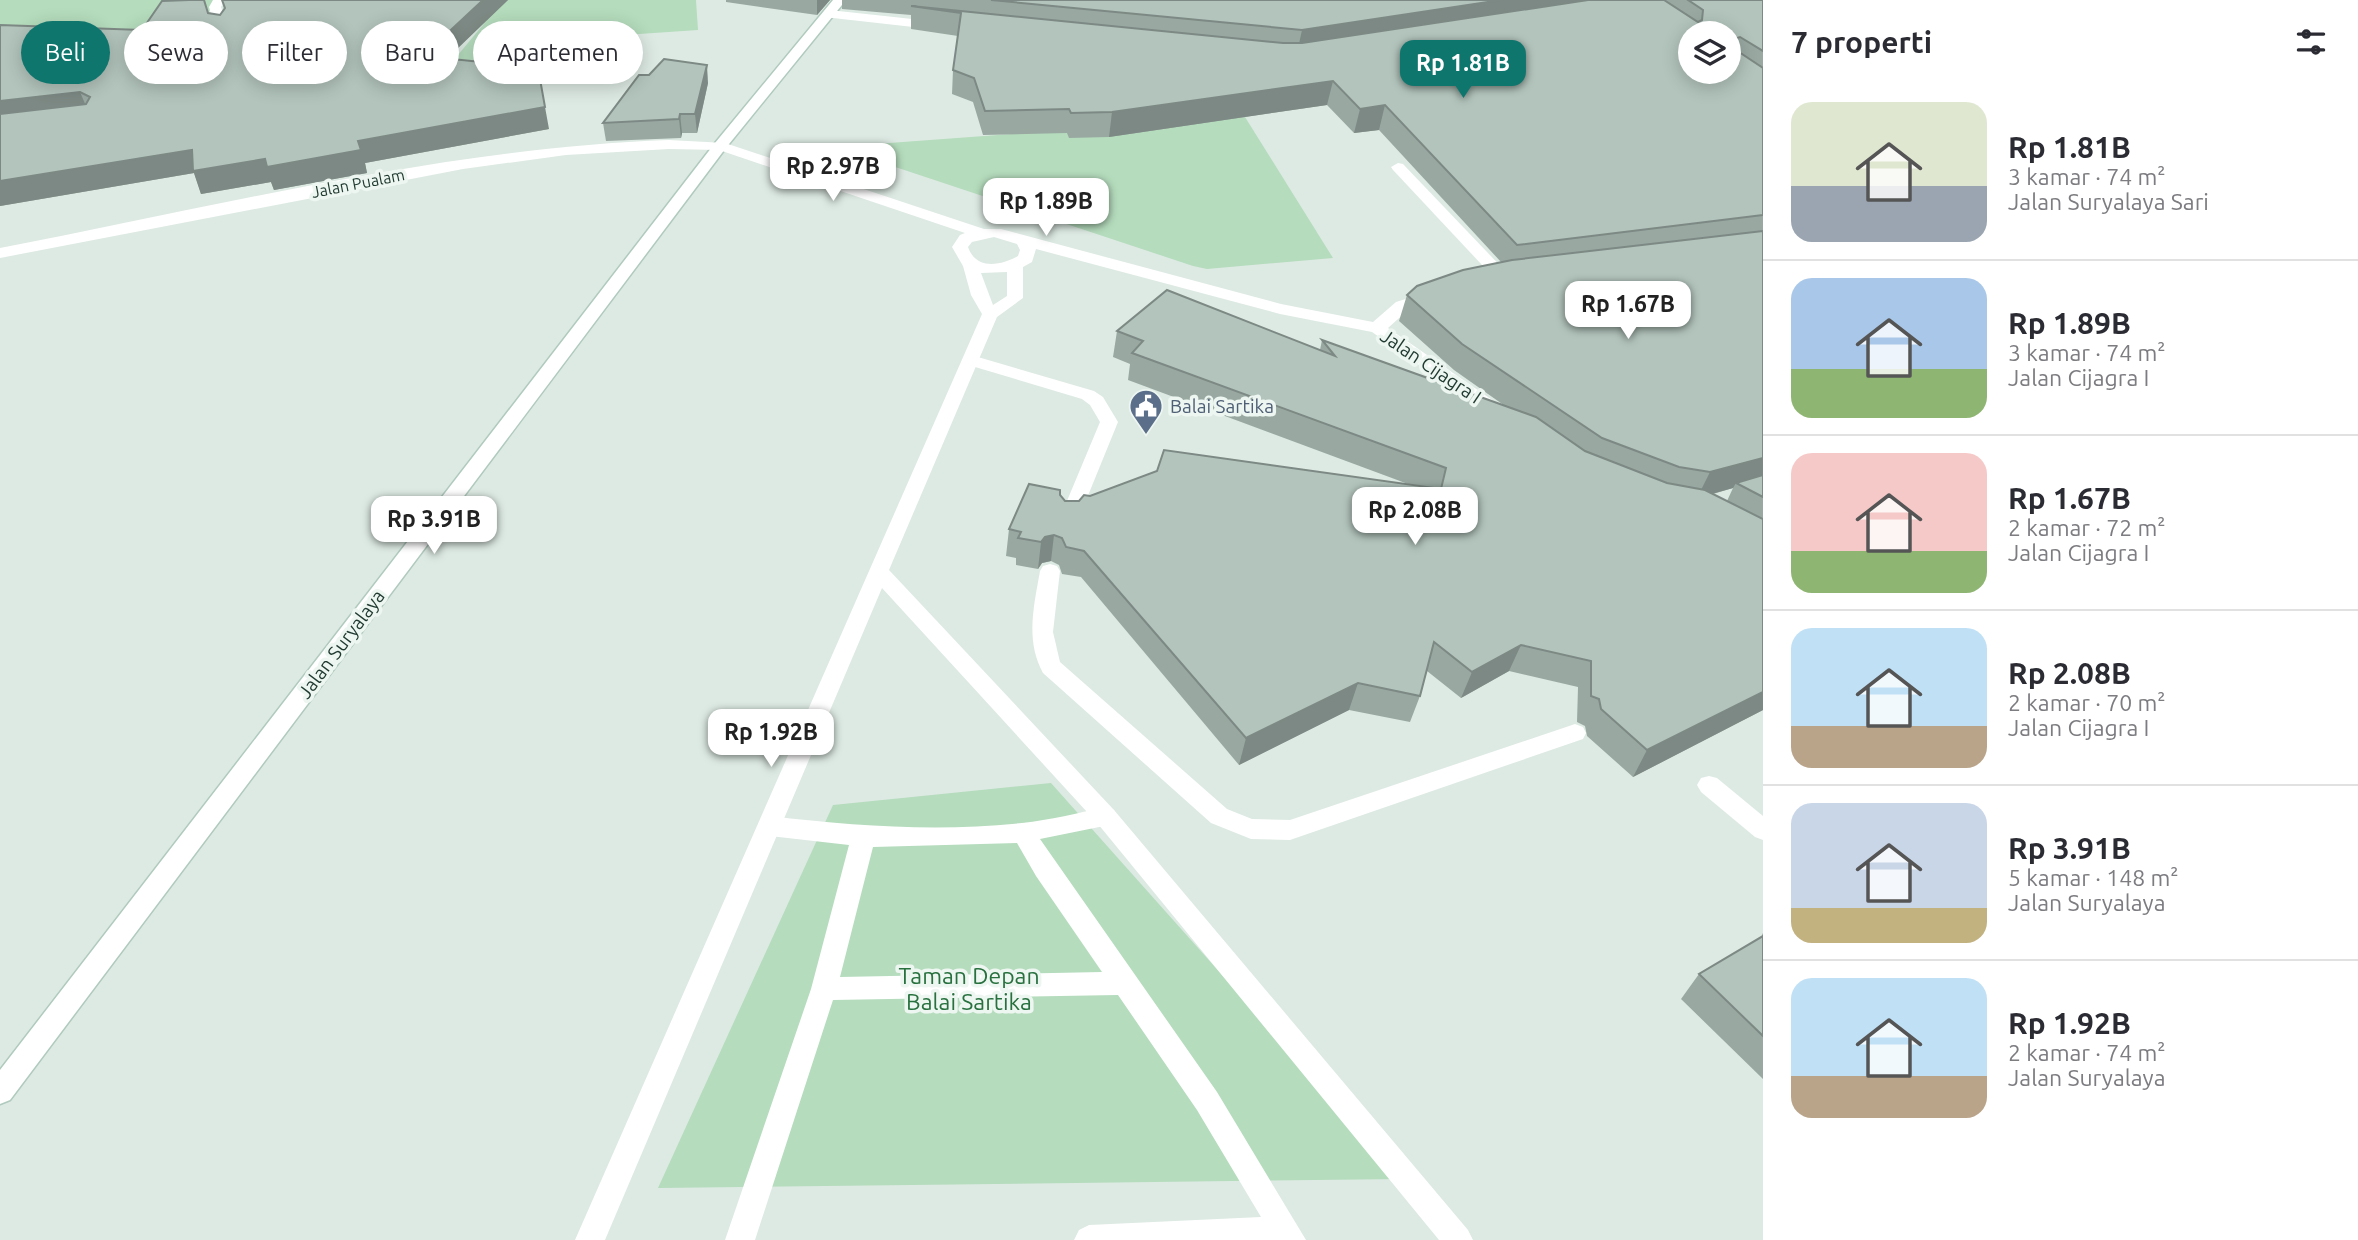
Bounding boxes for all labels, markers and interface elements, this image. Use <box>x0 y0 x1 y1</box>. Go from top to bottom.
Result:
chip: Beli <box>21 21 110 84</box>
chip: Sewa <box>124 21 228 84</box>
chip: Filter <box>242 21 347 84</box>
chip: Baru <box>361 21 459 84</box>
chip: Apartemen <box>473 21 643 84</box>
map controls <box>1678 21 1741 84</box>
button: layers <box>1678 21 1741 84</box>
icon: filters <box>2292 23 2330 61</box>
text: 7 properti <box>1791 25 1932 59</box>
pin: Rp 1.81B <box>1391 41 1535 100</box>
text: Rp 1.81B <box>1416 50 1510 75</box>
icon: home <box>1847 130 1931 214</box>
text: Rp 1.81B <box>2008 130 2131 164</box>
pin: Rp 2.97B <box>761 144 905 203</box>
text: Rp 2.97B <box>786 153 880 178</box>
text: 3 kamar · 74 m² <box>2008 164 2166 189</box>
street label: Jalan Pualam <box>310 165 406 201</box>
pin: Rp 1.89B <box>974 178 1118 238</box>
text: Rp 1.89B <box>999 188 1093 213</box>
text: Jalan Suryalaya Sari <box>2008 189 2209 214</box>
pin: Rp 1.67B <box>1556 282 1700 341</box>
text: Rp 1.67B <box>1581 291 1675 316</box>
icon: home <box>1847 306 1931 390</box>
text: Rp 1.89B <box>2008 306 2131 340</box>
street label: Jalan Cijagra I <box>1376 324 1486 408</box>
text: 3 kamar · 74 m² <box>2008 340 2166 365</box>
text: Jalan Cijagra I <box>2008 365 2149 390</box>
public building icon: Balai Sartika <box>1127 387 1165 436</box>
place label: Balai Sartika <box>1170 395 1274 417</box>
icon: home <box>1847 481 1931 565</box>
text: Rp 1.67B <box>2008 481 2131 515</box>
pin: Rp 2.08B <box>1343 488 1487 547</box>
pin: Rp 3.91B <box>362 496 506 556</box>
text: Rp 2.08B <box>1368 497 1462 522</box>
text: Rp 3.91B <box>387 506 481 531</box>
text: 2 kamar · 72 m² <box>2008 515 2166 540</box>
text: Jalan Cijagra I <box>2008 540 2149 565</box>
street label: Jalan Suryalaya <box>293 585 389 703</box>
icon: home <box>1847 656 1931 740</box>
text: Rp 2.08B <box>2008 656 2131 690</box>
text: 2 kamar · 70 m² <box>2008 690 2166 715</box>
pin: Rp 1.92B <box>699 710 843 769</box>
text: Jalan Cijagra I <box>2008 715 2149 740</box>
text: Rp 1.92B <box>724 719 818 744</box>
icon: home <box>1847 831 1931 915</box>
text: Rp 3.91B <box>2008 831 2131 865</box>
text: 5 kamar · 148 m² <box>2008 865 2179 890</box>
text: Jalan Suryalaya <box>2008 890 2165 915</box>
park label: Taman Depan Balai Sartika <box>898 963 1040 1014</box>
icon: home <box>1847 1006 1931 1090</box>
text: Rp 1.92B <box>2008 1006 2131 1040</box>
text: 2 kamar · 74 m² <box>2008 1040 2166 1065</box>
text: Jalan Suryalaya <box>2008 1065 2165 1090</box>

